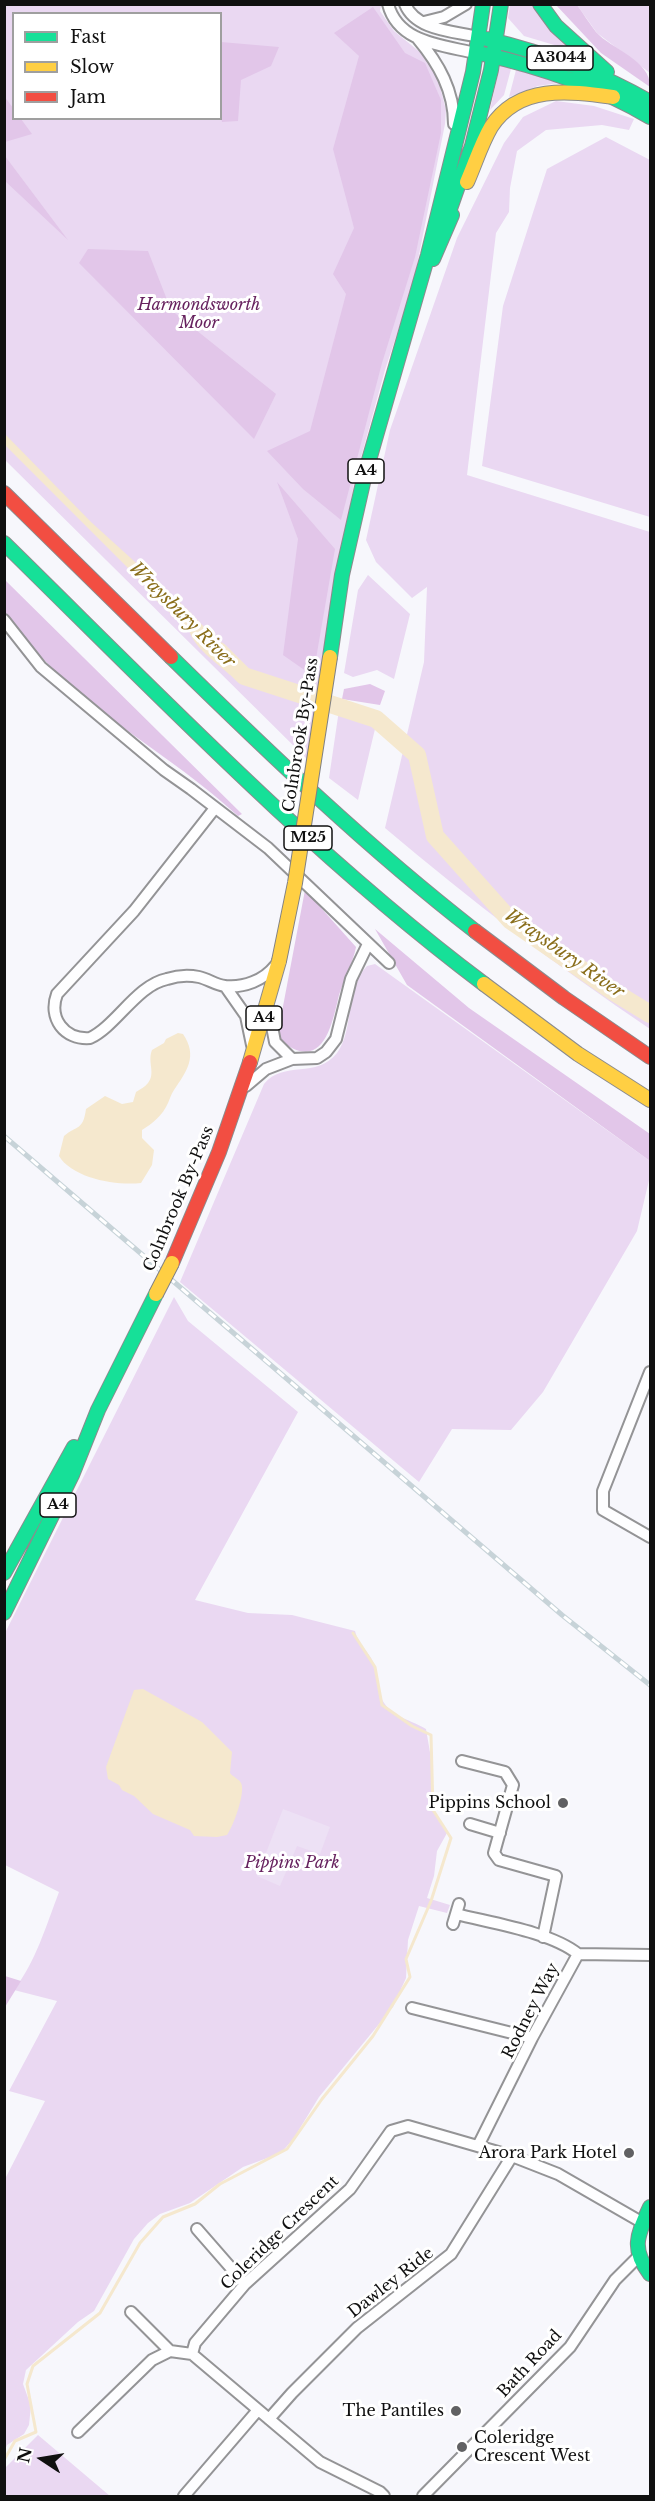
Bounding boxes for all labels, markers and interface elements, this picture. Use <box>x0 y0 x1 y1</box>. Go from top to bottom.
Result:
legend <box>12 12 222 120</box>
text: Fast <box>70 26 106 48</box>
road number: A3044 <box>527 46 593 70</box>
text: Slow <box>70 56 114 78</box>
text: Jam <box>70 86 106 108</box>
park label: Harmondsworth Moor <box>138 295 260 333</box>
road number: A4 <box>348 459 384 483</box>
water label: Wraysbury River <box>125 558 239 672</box>
street label: Colnbrook By-Pass <box>279 656 323 814</box>
road number: M25 <box>284 826 332 850</box>
water label: Wraysbury River <box>500 905 628 1003</box>
road number: A4 <box>246 1006 282 1030</box>
street label: Colnbrook By-Pass <box>140 1123 218 1275</box>
road number: A4 <box>40 1493 76 1517</box>
place label: Pippins School <box>428 1793 551 1813</box>
marker: Pippins School <box>556 1796 570 1810</box>
park label: Pippins Park <box>244 1853 340 1873</box>
street label: Rodney Way <box>499 1960 563 2062</box>
place label: Arora Park Hotel <box>479 2143 617 2163</box>
marker: Arora Park Hotel <box>622 2146 636 2160</box>
street label: Coleridge Crescent <box>217 2172 343 2294</box>
street label: Dawley Ride <box>344 2244 438 2322</box>
street label: Bath Road <box>494 2326 566 2402</box>
place label: The Pantiles <box>343 2401 444 2421</box>
marker: The Pantiles <box>449 2404 463 2418</box>
place label: Coleridge Crescent West <box>474 2428 590 2466</box>
north arrow <box>12 2429 72 2489</box>
marker: Coleridge Crescent West <box>455 2440 469 2454</box>
text: N <box>13 2446 36 2465</box>

